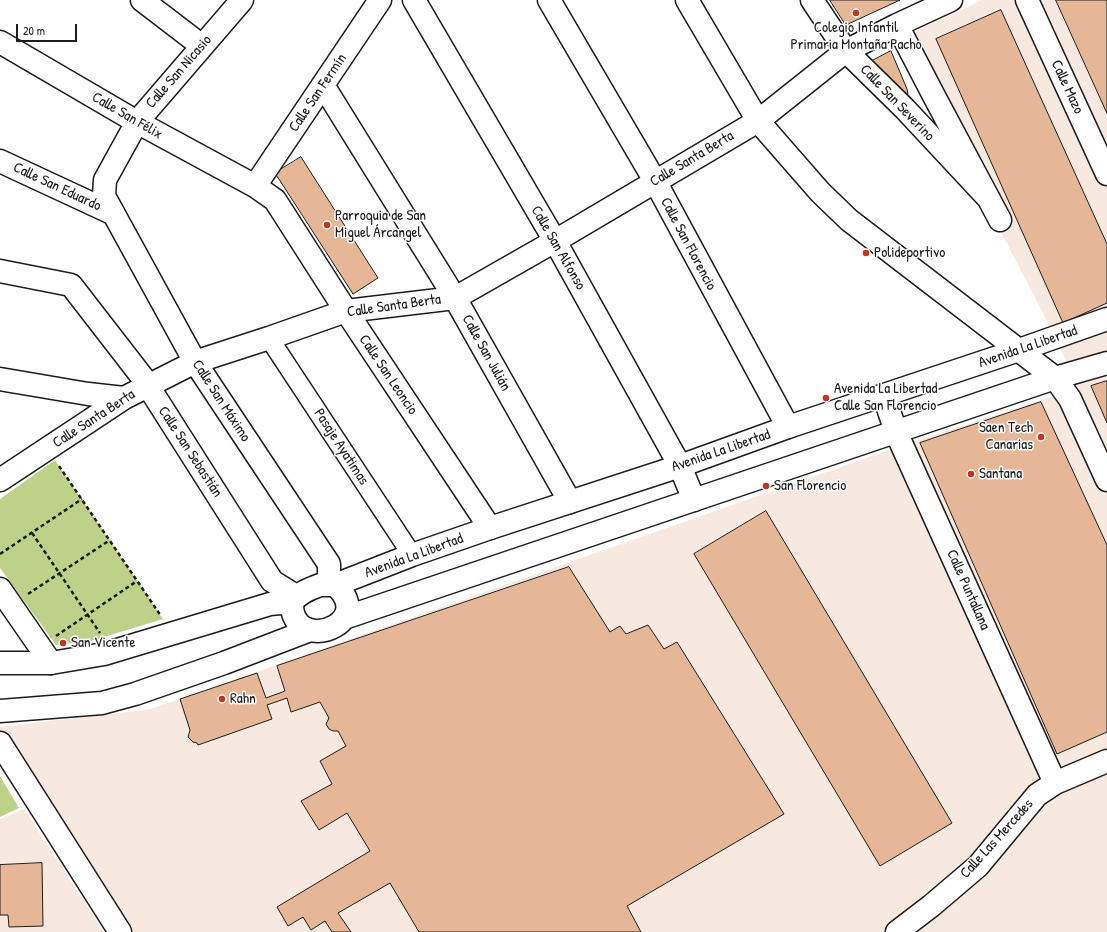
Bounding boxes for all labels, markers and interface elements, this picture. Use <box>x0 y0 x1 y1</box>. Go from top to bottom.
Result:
marker: Colegio Infantil Primaria Montaña Pacho <box>851 8 861 18</box>
scale bar <box>18 16 79 42</box>
place label: Colegio Infantil Primaria Montaña Pacho <box>790 19 922 54</box>
text: 20 m <box>23 22 45 39</box>
street label: Calle San Nicasio <box>142 32 216 112</box>
street label: Calle San Fermín <box>285 50 351 136</box>
street label: Calle Mazo <box>1047 57 1087 117</box>
street label: Calle San Severino <box>856 61 938 145</box>
street label: Calle San Félix <box>88 89 166 143</box>
street label: Calle Santa Berta <box>647 127 737 191</box>
street label: Calle San Eduardo <box>10 159 104 215</box>
street label: Calle San Florencio <box>656 195 720 293</box>
street label: Calle San Alfonso <box>527 203 589 293</box>
place label: Parroquia de San Miguel Árcangel <box>335 207 426 242</box>
marker: Parroquia de San Miguel Árcangel <box>322 220 332 230</box>
place label: Polideportivo <box>874 244 945 262</box>
marker: Polideportivo <box>861 248 871 258</box>
street label: Calle Santa Berta <box>346 291 442 321</box>
street label: Calle San Julián <box>458 312 514 394</box>
street label: Avenida La Libertad <box>976 322 1080 372</box>
street label: Calle San Leoncio <box>355 332 421 418</box>
street label: Calle San Máximo <box>188 357 254 445</box>
place label: Avenida La Libertad Calle San Florencio <box>834 380 937 415</box>
street label: Calle Santa Berta <box>50 386 138 452</box>
marker: Avenida La Libertad Calle San Florencio <box>821 393 831 403</box>
street label: Calle San Sebastián <box>154 403 226 501</box>
street label: Pasaje Ayatimas <box>310 405 372 489</box>
place label: Saen Tech Canarias <box>979 419 1033 454</box>
street label: Avenida La Libertad <box>669 426 773 476</box>
marker: Saen Tech Canarias <box>1036 432 1046 442</box>
place label: Santana <box>979 465 1022 483</box>
marker: Santana <box>966 469 976 479</box>
place label: San Florencio <box>774 477 846 495</box>
marker: San Florencio <box>761 481 771 491</box>
street label: Avenida La Libertad <box>362 530 466 582</box>
street label: Calle Puntallana <box>942 547 994 633</box>
place label: San Vicente <box>71 634 135 652</box>
marker: San Vicente <box>58 638 68 648</box>
place label: Rahn <box>230 690 256 708</box>
marker: Rahn <box>217 694 227 704</box>
street label: Calle Las Mercedes <box>957 796 1037 882</box>

